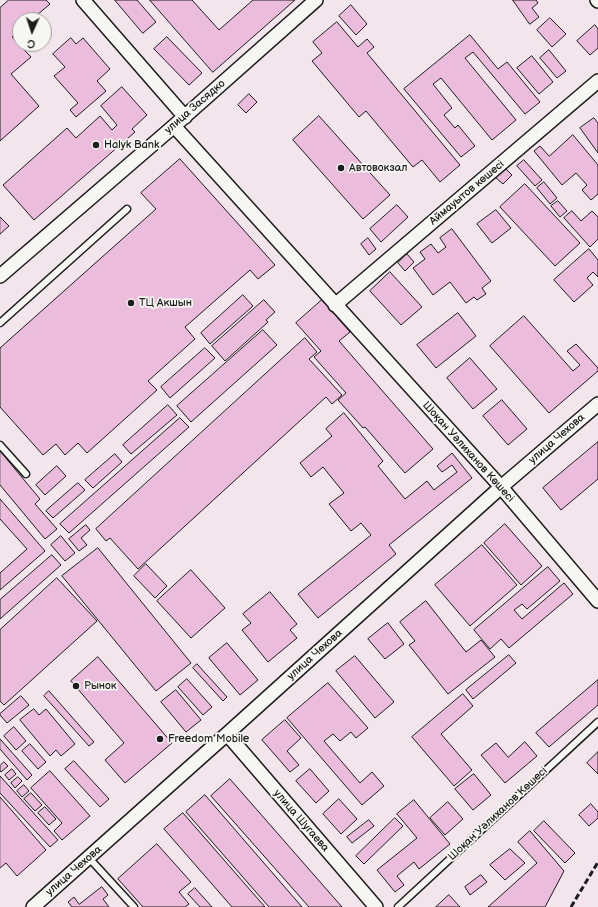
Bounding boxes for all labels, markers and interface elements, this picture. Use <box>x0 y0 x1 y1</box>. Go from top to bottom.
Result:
north arrow <box>12 12 52 52</box>
text: С <box>27 37 36 50</box>
street label: улица Засядко <box>162 77 228 137</box>
place label: Halyk Bank <box>104 138 159 152</box>
marker: Halyk Bank <box>91 140 101 150</box>
street label: Аймауытов көшесі <box>427 158 507 228</box>
place label: Автовокзал <box>349 161 407 175</box>
marker: Автовокзал <box>336 163 346 173</box>
place label: ТЦ Акшын <box>139 296 192 310</box>
marker: ТЦ Акшын <box>126 298 136 308</box>
street label: Шоқан Уәлиханов Көшесі <box>419 399 517 505</box>
street label: улица Чехова <box>526 411 588 467</box>
street label: улица Чехова <box>285 627 345 683</box>
place label: Рынок <box>84 679 117 693</box>
marker: Рынок <box>71 681 81 691</box>
place label: Freedom Mobile <box>168 732 249 746</box>
marker: Freedom Mobile <box>155 734 165 744</box>
street label: Шоқан Уәлиханов Көшесі <box>446 765 550 863</box>
street label: улица Шугаева <box>270 787 332 855</box>
street label: улица Чехова <box>43 843 105 899</box>

